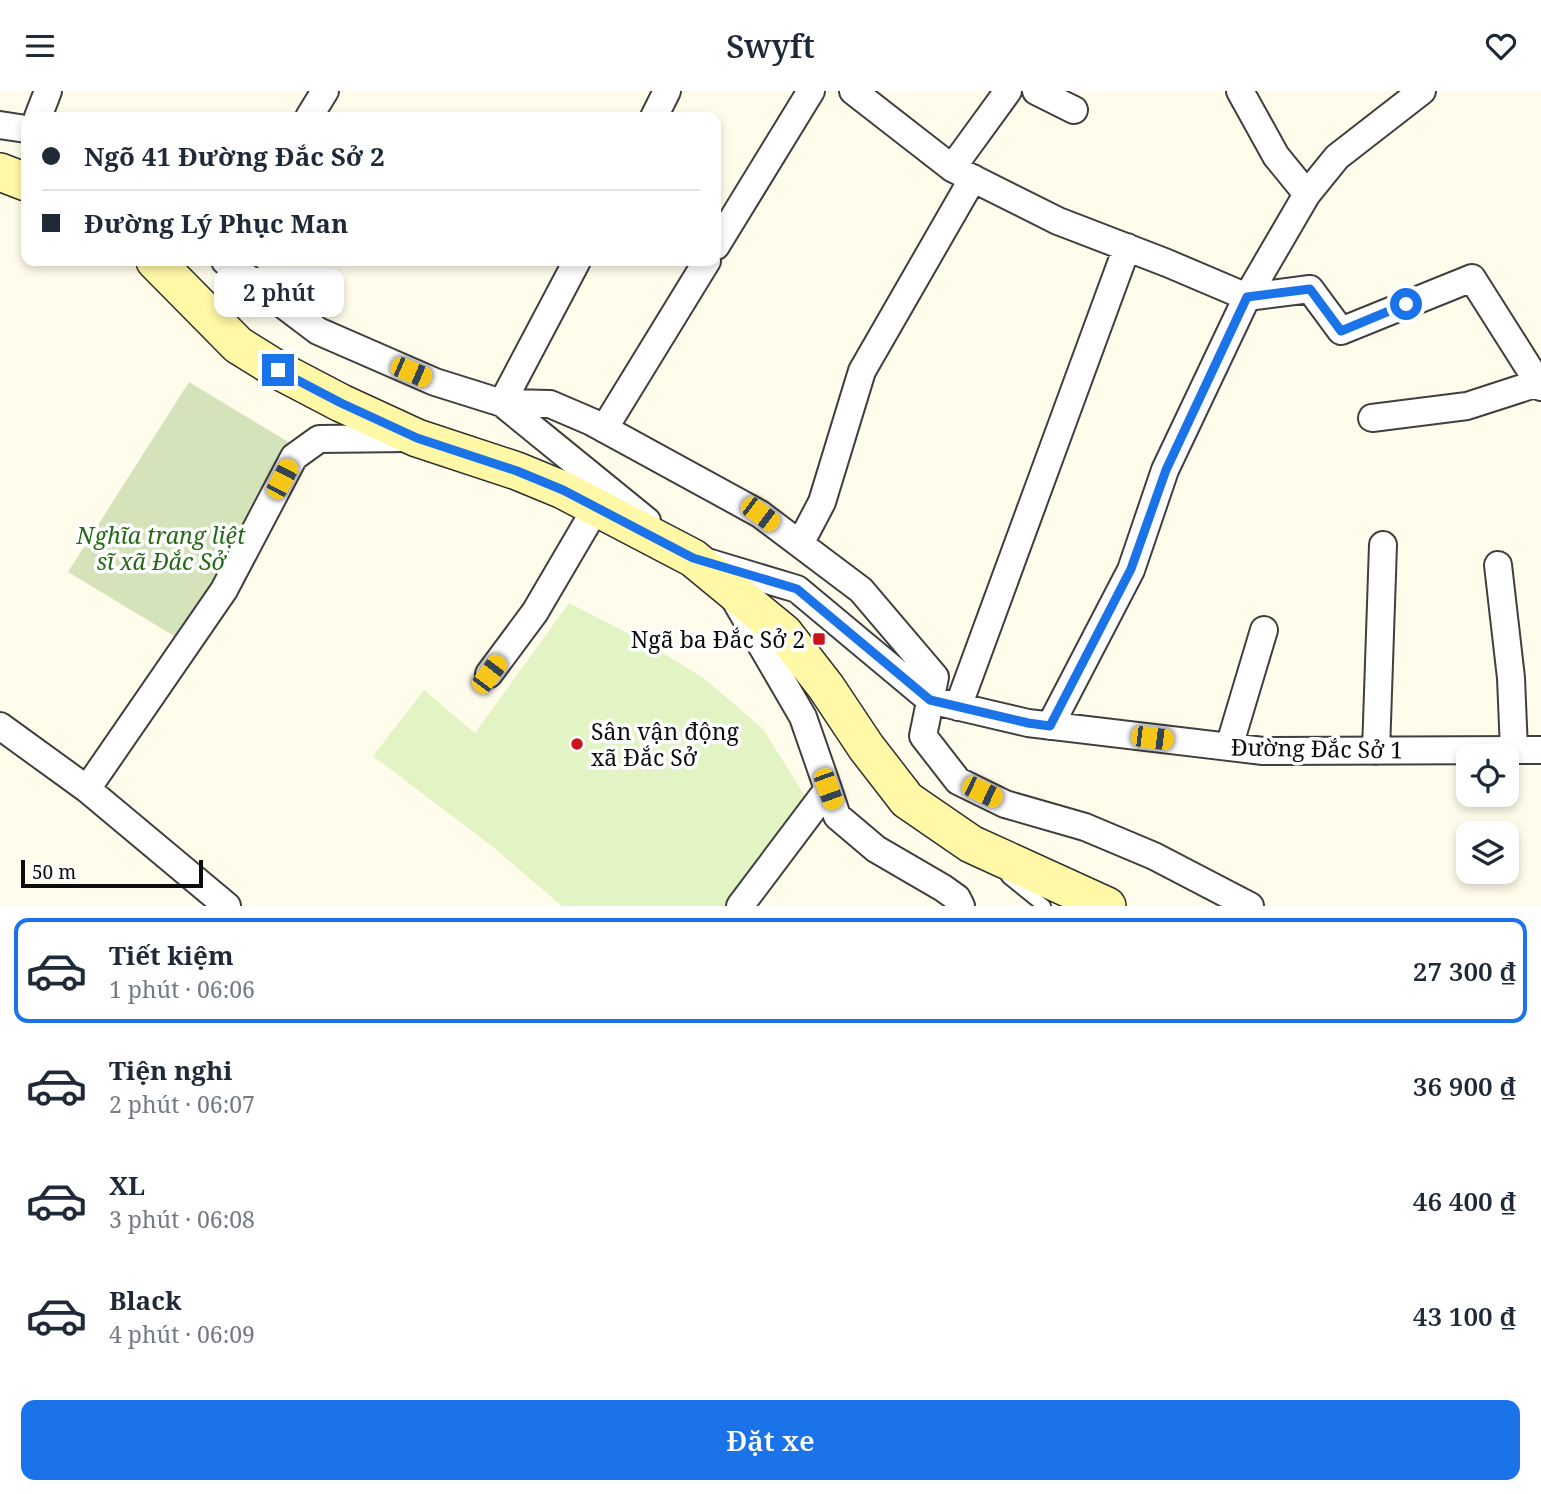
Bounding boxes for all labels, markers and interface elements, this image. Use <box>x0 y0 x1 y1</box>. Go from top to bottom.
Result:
text: Swyft <box>726 24 815 67</box>
icon: menu <box>21 27 59 65</box>
icon: heart <box>1482 27 1520 65</box>
text: Ngõ 41 Đường Đắc Sở 2 <box>84 138 385 174</box>
text: Đường Lý Phục Man <box>84 205 348 241</box>
callout: 2 phút <box>213 268 343 317</box>
text: 2 phút <box>243 276 315 308</box>
route start <box>1390 288 1422 320</box>
route end <box>262 354 294 386</box>
car <box>388 354 435 390</box>
car <box>263 456 302 502</box>
car <box>737 493 784 535</box>
park label: Nghĩa trang liệt sĩ xã Đắc Sở <box>76 519 246 577</box>
place label: Ngã ba Đắc Sở 2 <box>631 623 805 655</box>
marker: Ngã ba Đắc Sở 2 <box>811 631 827 647</box>
car <box>468 651 511 697</box>
place label: Sân vận động xã Đắc Sở <box>591 715 740 773</box>
car <box>1130 725 1175 751</box>
street label: Đường Đắc Sở 1 <box>1231 731 1403 765</box>
marker: Sân vận động xã Đắc Sở <box>569 736 585 752</box>
map controls <box>1456 744 1519 884</box>
button: locate <box>1456 744 1519 807</box>
car <box>811 766 846 812</box>
car <box>959 773 1006 811</box>
button: layers <box>1456 821 1519 884</box>
scale bar <box>21 857 203 889</box>
text: 50 m <box>32 859 76 885</box>
text: Tiết kiệm <box>109 937 234 973</box>
icon: car <box>25 939 88 1002</box>
text: 27 300 ₫ <box>1413 953 1516 989</box>
text: 1 phút · 06:06 <box>109 973 255 1005</box>
text: Tiện nghi <box>109 1052 233 1088</box>
icon: car <box>25 1054 88 1117</box>
text: 36 900 ₫ <box>1413 1068 1516 1104</box>
text: 2 phút · 06:07 <box>109 1088 255 1120</box>
text: XL <box>109 1167 145 1203</box>
icon: car <box>25 1169 88 1232</box>
text: 46 400 ₫ <box>1413 1183 1516 1219</box>
text: 3 phút · 06:08 <box>109 1203 255 1235</box>
text: Black <box>109 1282 182 1318</box>
icon: car <box>25 1284 88 1347</box>
text: 43 100 ₫ <box>1413 1298 1516 1334</box>
text: 4 phút · 06:09 <box>109 1318 255 1350</box>
button: Đặt xe <box>21 1400 1520 1480</box>

